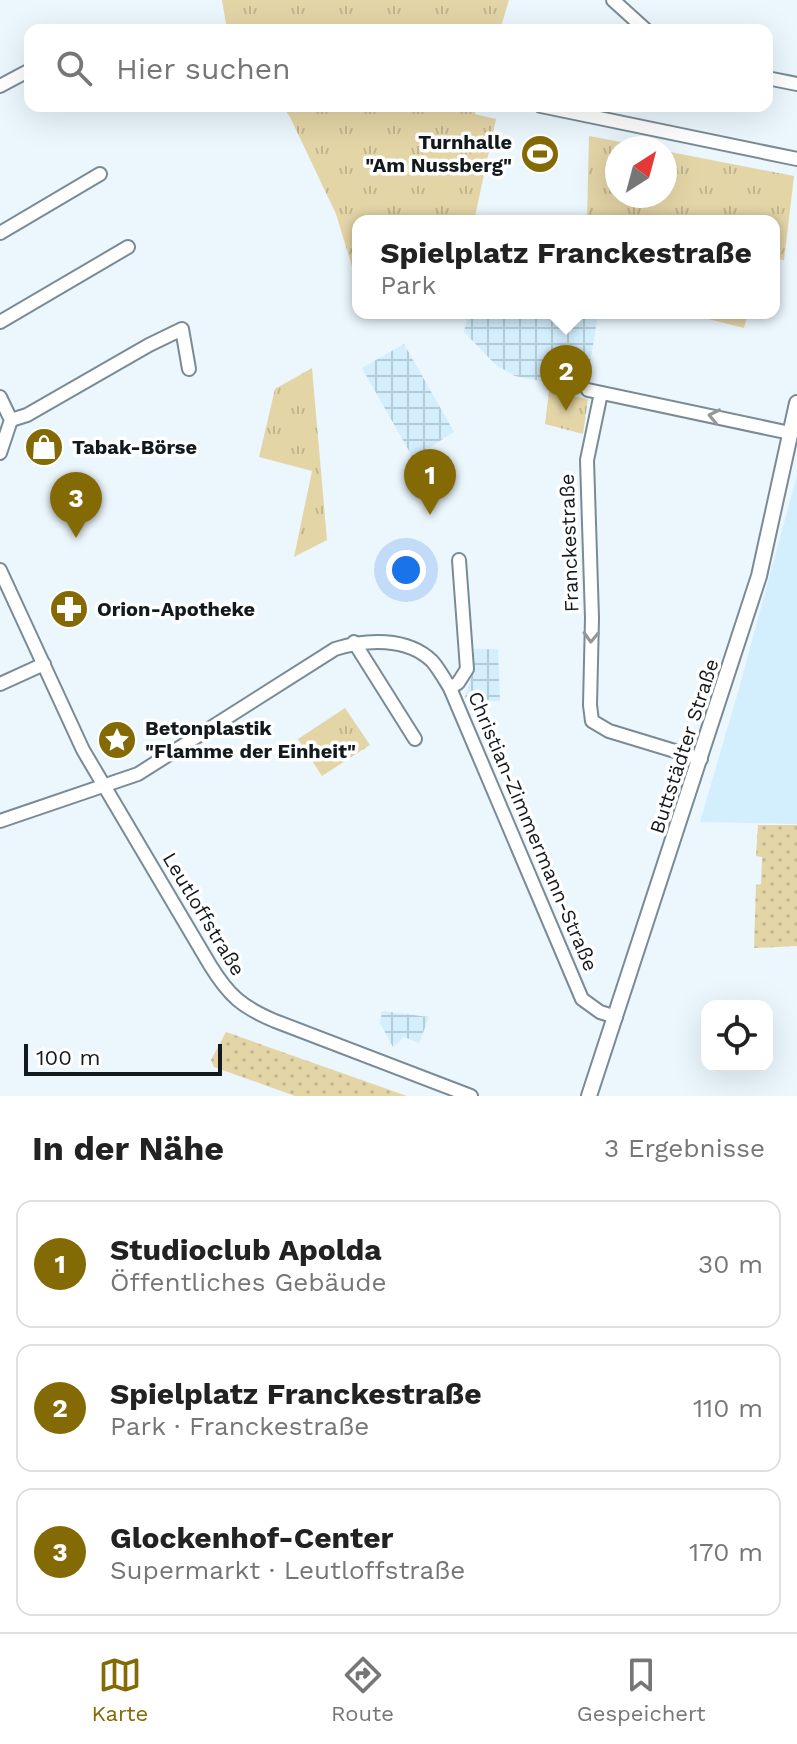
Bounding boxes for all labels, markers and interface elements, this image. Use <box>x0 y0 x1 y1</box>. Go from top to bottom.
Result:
search box <box>24 24 773 112</box>
icon: search <box>52 46 96 90</box>
text: Hier suchen <box>116 51 291 86</box>
place label: Turnhalle "Am Nussberg" <box>365 130 512 177</box>
sports icon: Turnhalle "Am Nussberg" <box>519 133 561 175</box>
north arrow <box>605 136 677 208</box>
popup <box>352 215 780 319</box>
text: Spielplatz Franckestraße <box>380 235 752 270</box>
text: Park <box>380 270 436 300</box>
pin: 2 <box>540 345 592 411</box>
one-way arrow <box>708 408 721 425</box>
shop icon: Tabak-Börse <box>23 426 65 468</box>
place label: Tabak-Börse <box>72 435 197 459</box>
pin: 1 <box>404 449 456 515</box>
pin: 3 <box>50 472 102 538</box>
street label: Franckestraße <box>555 473 583 613</box>
your location <box>386 550 426 590</box>
pharmacy icon: Orion-Apotheke <box>48 588 90 630</box>
place label: Orion-Apotheke <box>97 597 255 621</box>
one-way arrow <box>583 631 600 644</box>
street label: Buttstädter Straße <box>644 656 724 836</box>
street label: Christian-Zimmermann-Straße <box>463 688 603 974</box>
place label: Betonplastik "Flamme der Einheit" <box>145 716 356 763</box>
place icon: Betonplastik "Flamme der Einheit" <box>96 719 138 761</box>
street label: Leutloffstraße <box>158 848 250 980</box>
map controls <box>701 1000 773 1072</box>
button: locate <box>701 1000 773 1072</box>
scale bar <box>24 1040 222 1076</box>
text: 100 m <box>36 1045 100 1070</box>
text: In der Nähe <box>32 1128 224 1168</box>
text: 3 Ergebnisse <box>604 1133 765 1163</box>
text: Studioclub Apolda <box>110 1232 382 1267</box>
text: 1 <box>54 1249 66 1279</box>
text: 30 m <box>698 1249 763 1279</box>
text: Öffentliches Gebäude <box>110 1267 387 1297</box>
text: Spielplatz Franckestraße <box>110 1376 482 1411</box>
text: 2 <box>52 1393 68 1423</box>
text: 110 m <box>693 1393 763 1423</box>
text: Park · Franckestraße <box>110 1411 369 1441</box>
text: Glockenhof-Center <box>110 1520 393 1555</box>
text: 3 <box>52 1537 68 1567</box>
text: 170 m <box>689 1537 763 1567</box>
text: Supermarkt · Leutloffstraße <box>110 1555 465 1585</box>
tab: Karte <box>91 1653 148 1726</box>
tab: Route <box>331 1653 394 1726</box>
tab: Gespeichert <box>577 1653 706 1726</box>

